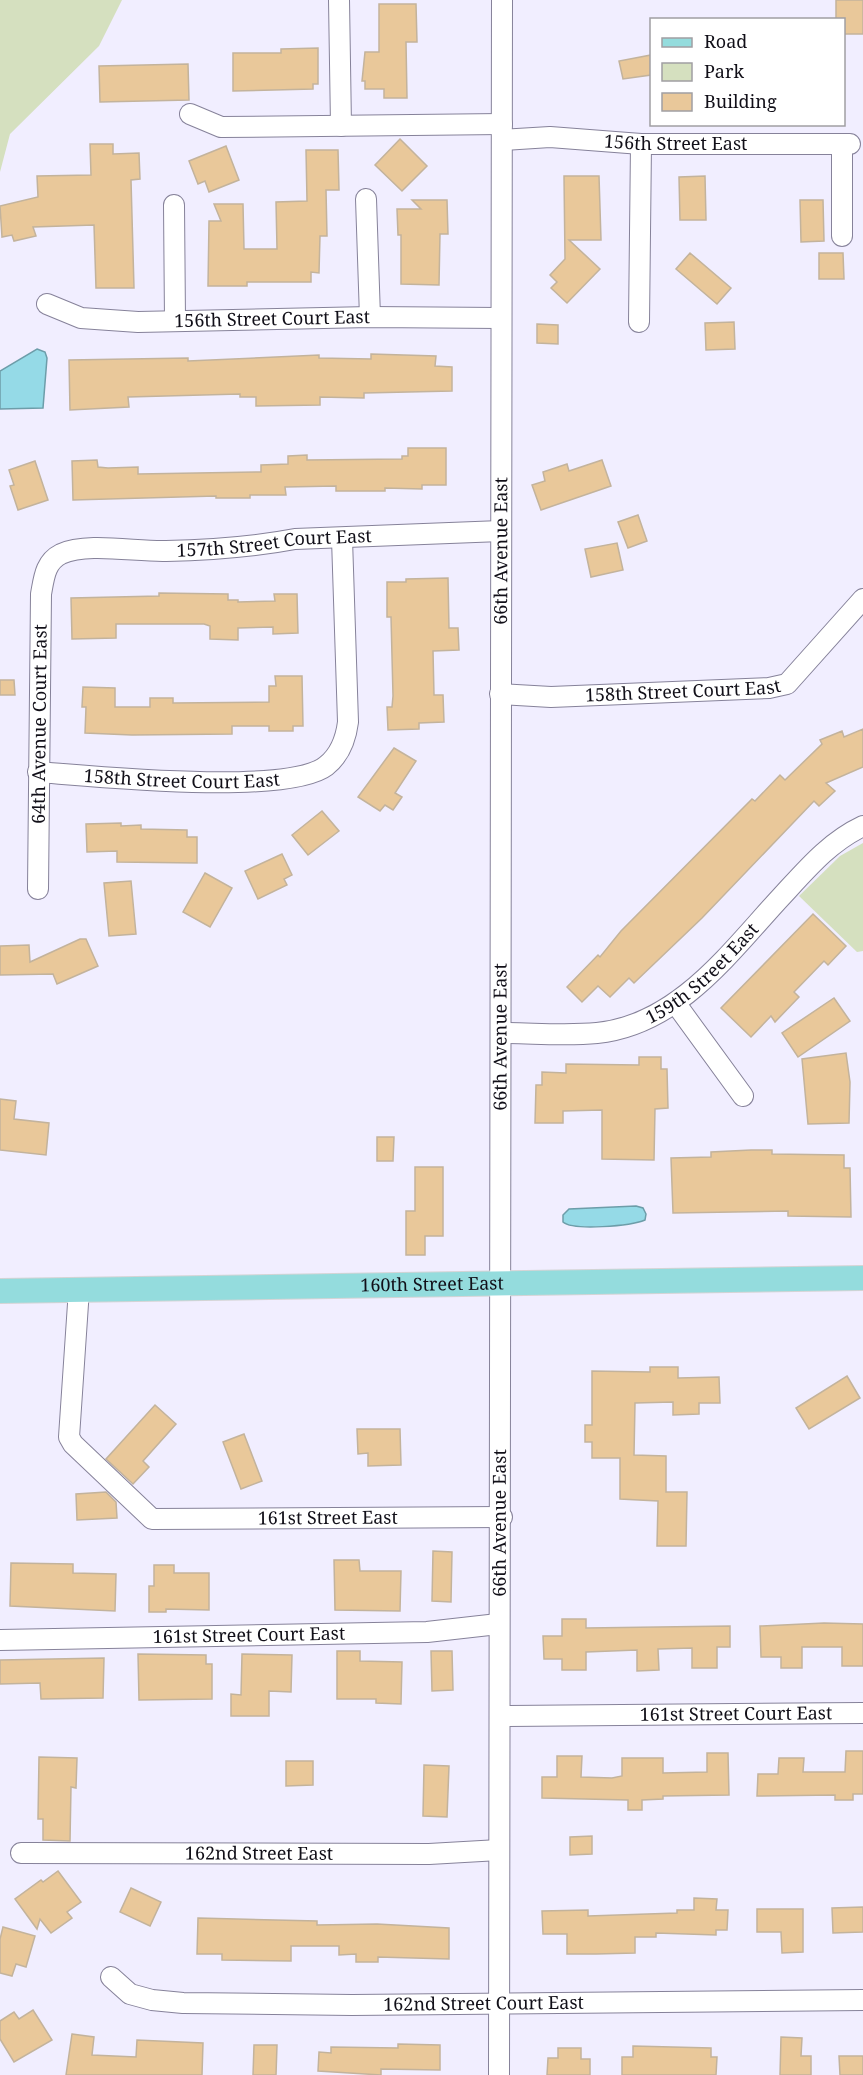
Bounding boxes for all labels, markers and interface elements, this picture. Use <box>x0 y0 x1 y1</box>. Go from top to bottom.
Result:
legend <box>650 18 845 126</box>
text: Road <box>704 29 747 53</box>
text: Park <box>704 59 744 83</box>
text: Building <box>704 89 777 113</box>
street label: 156th Street East <box>603 128 747 155</box>
street label: 156th Street Court East <box>174 304 370 332</box>
street label: 66th Avenue East <box>488 477 512 625</box>
street label: 157th Street Court East <box>176 523 372 562</box>
street label: 64th Avenue Court East <box>26 624 52 824</box>
street label: 158th Street Court East <box>584 673 783 707</box>
street label: 158th Street Court East <box>83 763 281 793</box>
street label: 159th Street East <box>641 917 763 1029</box>
street label: 66th Avenue East <box>487 963 512 1111</box>
street label: 160th Street East <box>360 1270 504 1297</box>
street label: 66th Avenue East <box>487 1449 511 1597</box>
street label: 161st Street East <box>258 1505 398 1529</box>
street label: 161st Street Court East <box>152 1621 345 1648</box>
street label: 161st Street Court East <box>640 1700 832 1726</box>
street label: 162nd Street East <box>185 1840 333 1865</box>
street label: 162nd Street Court East <box>383 1990 584 2016</box>

